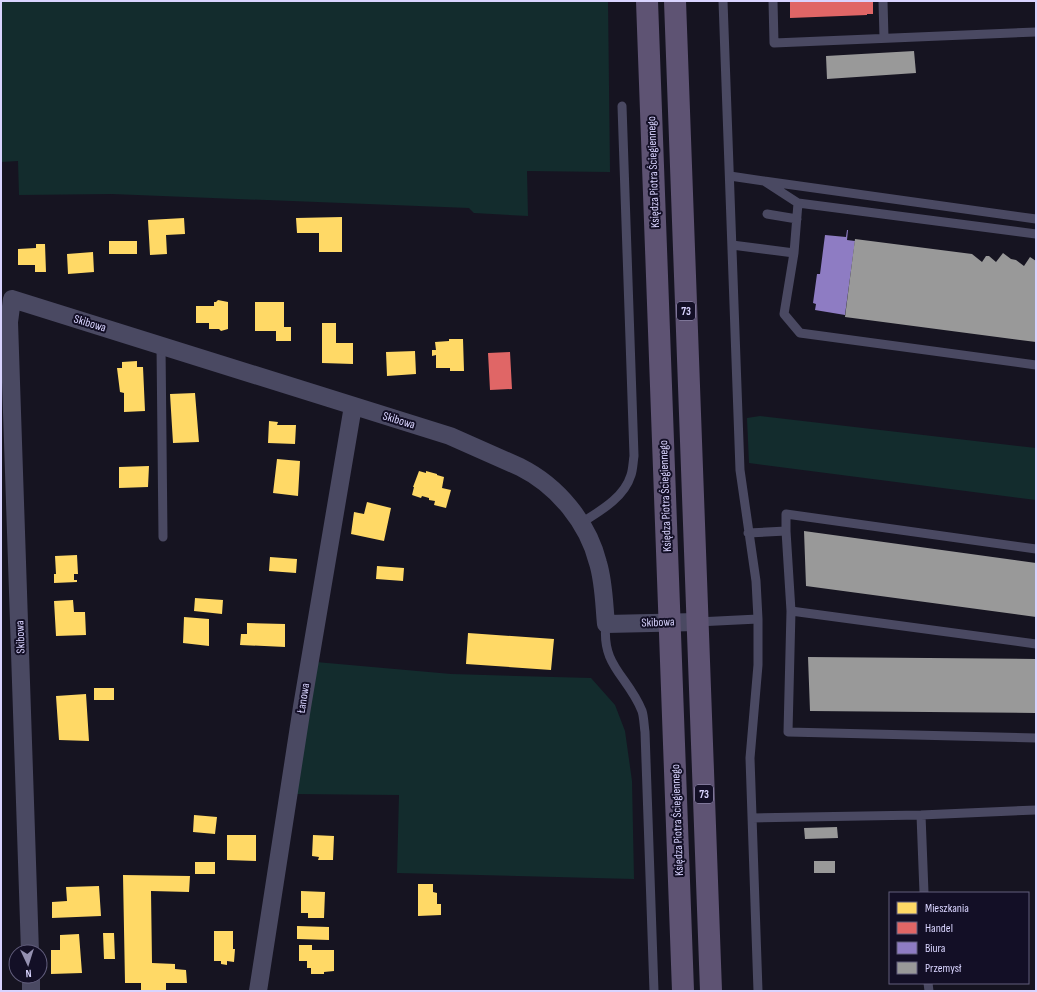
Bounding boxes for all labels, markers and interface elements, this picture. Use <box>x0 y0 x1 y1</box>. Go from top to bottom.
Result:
street label: Księdza Piotra Ściegiennego <box>644 116 663 228</box>
road number: 73 <box>677 302 695 320</box>
street label: Skibowa <box>72 311 108 336</box>
street label: Skibowa <box>381 408 417 433</box>
street label: Księdza Piotra Ściegiennego <box>656 440 675 552</box>
street label: Skibowa <box>641 614 675 631</box>
street label: Skibowa <box>12 620 29 654</box>
street label: Łanowa <box>294 682 313 715</box>
street label: Księdza Piotra Ściegiennego <box>668 764 687 876</box>
road number: 73 <box>695 785 713 803</box>
legend <box>889 892 1029 984</box>
text: Mieszkania <box>925 901 969 916</box>
text: Handel <box>925 921 953 936</box>
text: Biura <box>925 941 946 956</box>
north arrow <box>8 944 48 984</box>
text: Przemysł <box>925 961 962 976</box>
text: N <box>25 967 32 980</box>

